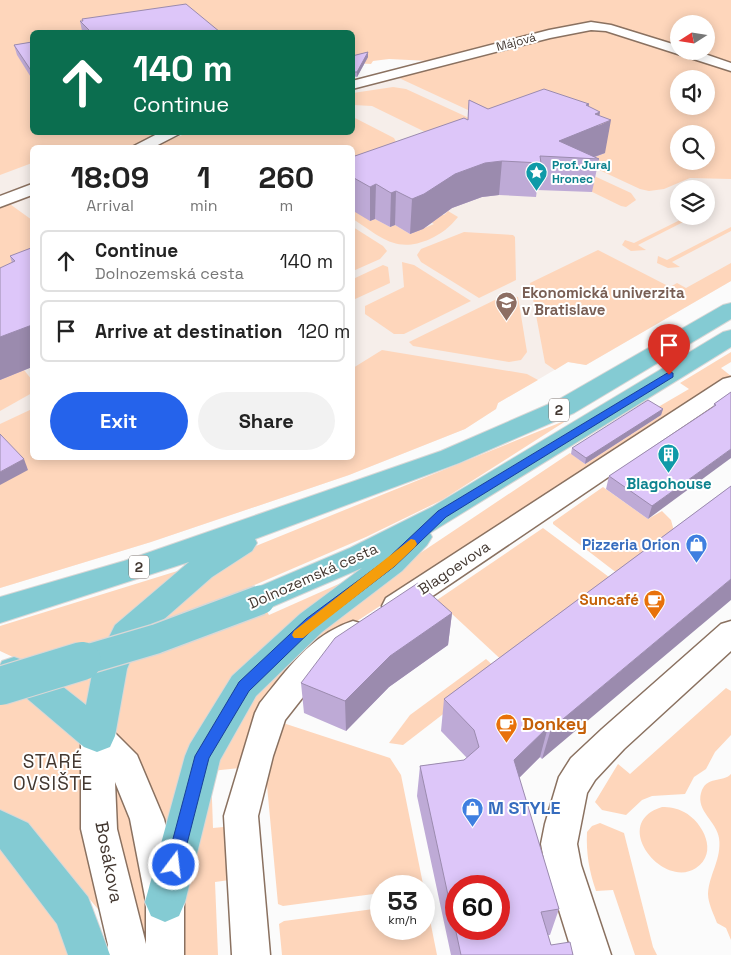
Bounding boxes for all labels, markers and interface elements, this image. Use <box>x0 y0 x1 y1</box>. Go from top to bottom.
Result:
north arrow <box>670 15 715 60</box>
map controls <box>670 15 715 225</box>
street label: Májová <box>494 29 538 55</box>
text: 140 m <box>133 47 233 91</box>
icon: ahead <box>50 50 115 115</box>
button: sound <box>670 70 715 115</box>
text: Continue <box>133 90 229 118</box>
button: search <box>670 125 715 170</box>
place label: Prof. Juraj Hronec <box>552 157 611 187</box>
text: 18:09 <box>71 158 149 197</box>
text: 1 <box>197 158 211 197</box>
text: 260 <box>258 158 314 197</box>
place icon: Prof. Juraj Hronec <box>524 160 548 191</box>
button: layers <box>670 180 715 225</box>
text: Arrival <box>86 195 134 216</box>
text: min <box>190 195 218 216</box>
text: m <box>279 195 293 216</box>
text: Continue <box>95 238 178 263</box>
icon: ahead <box>52 247 80 275</box>
text: 140 m <box>280 249 333 274</box>
text: Dolnozemská cesta <box>95 263 244 284</box>
place label: Ekonomická univerzita v Bratislave <box>522 283 685 319</box>
school or university icon: Ekonomická univerzita v Bratislave <box>494 290 518 321</box>
icon: arrive <box>52 317 80 345</box>
text: Arrive at destination <box>95 319 283 344</box>
text: 120 m <box>298 319 350 344</box>
pin <box>648 324 690 375</box>
icon: arrive <box>655 331 683 359</box>
button: Exit <box>50 392 188 450</box>
button: Share <box>198 392 335 450</box>
road number: 2 <box>549 398 569 422</box>
building icon: Blagohouse <box>657 443 681 474</box>
place label: Blagohouse <box>626 474 712 493</box>
shop icon: Pizzeria Orion <box>684 533 708 564</box>
place label: Pizzeria Orion <box>582 535 680 554</box>
street label: Blagoevova <box>414 536 494 599</box>
street label: Dolnozemská cesta <box>245 538 381 613</box>
road number: 2 <box>129 556 149 578</box>
cafe icon: Suncafé <box>643 588 667 619</box>
place label: Suncafé <box>580 590 639 609</box>
cafe icon: Donkey <box>494 712 518 743</box>
place label: Donkey <box>522 712 587 735</box>
district label: STARÉ OVSIŠTE <box>13 749 93 796</box>
shop icon: M STYLE <box>460 796 484 827</box>
place label: M STYLE <box>488 796 561 819</box>
street label: Bosákova <box>90 819 129 905</box>
position arrow <box>147 838 199 890</box>
speed limit sign: 60 <box>445 875 510 940</box>
text: 53 <box>387 885 418 917</box>
text: km/h <box>388 912 417 928</box>

